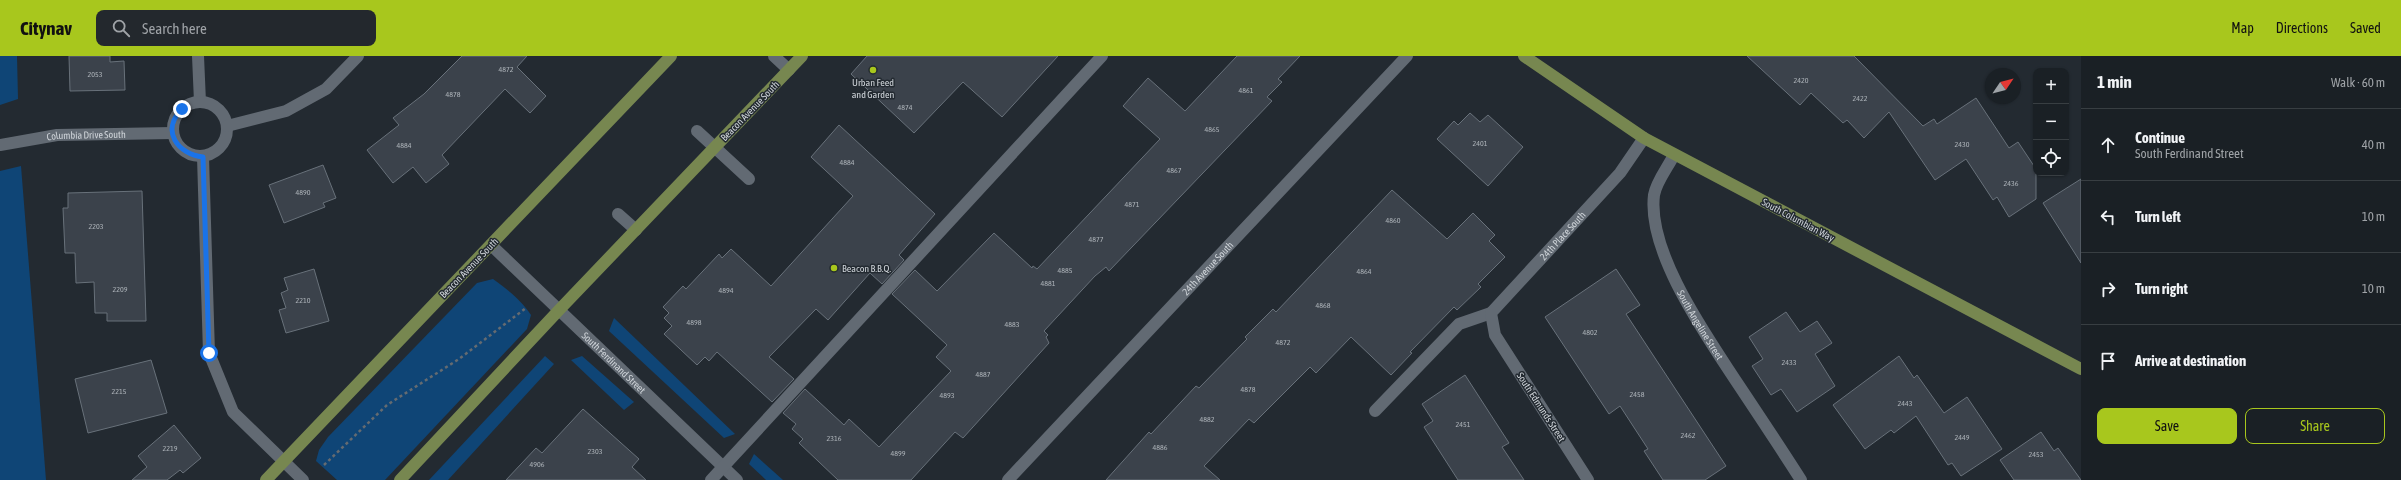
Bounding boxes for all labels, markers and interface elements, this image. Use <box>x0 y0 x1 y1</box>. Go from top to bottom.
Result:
search box <box>96 10 376 46</box>
text: Citynav <box>20 17 72 39</box>
icon: search <box>110 17 132 39</box>
text: Search here <box>142 20 207 37</box>
text: Map <box>2231 20 2254 36</box>
text: Directions <box>2276 20 2328 36</box>
text: Saved <box>2350 20 2381 36</box>
house number: 4872 <box>498 65 514 74</box>
marker: Urban Feed and Garden <box>868 65 878 75</box>
north arrow <box>1985 68 2021 104</box>
map controls <box>2033 68 2069 176</box>
button: + <box>2033 68 2069 104</box>
house number: 2053 <box>87 70 103 79</box>
text: 1 min <box>2097 72 2132 92</box>
text: Walk · 60 m <box>2331 75 2385 90</box>
house number: 2420 <box>1793 76 1809 85</box>
place label: Urban Feed and Garden <box>852 77 894 100</box>
street label: Beacon Avenue South <box>719 79 782 143</box>
house number: 4861 <box>1238 86 1254 95</box>
house number: 4878 <box>445 90 461 99</box>
house number: 2422 <box>1852 94 1868 103</box>
route end <box>173 100 191 118</box>
house number: 4874 <box>897 103 913 112</box>
button: − <box>2033 104 2069 140</box>
house number: 4865 <box>1204 125 1220 134</box>
street label: Columbia Drive South <box>46 128 126 142</box>
text: Continue <box>2135 129 2185 146</box>
icon: ahead <box>2097 134 2119 156</box>
text: 40 m <box>2362 137 2385 152</box>
house number: 2401 <box>1472 139 1488 148</box>
house number: 2430 <box>1954 140 1970 149</box>
button: locate <box>2033 140 2069 176</box>
house number: 4884 <box>396 141 412 150</box>
text: South Ferdinand Street <box>2135 146 2244 161</box>
house number: 4884 <box>839 158 855 167</box>
house number: 4867 <box>1166 166 1182 175</box>
house number: 2436 <box>2003 179 2019 188</box>
house number: 4890 <box>295 188 311 197</box>
street label: South Columbian Way <box>1760 196 1836 244</box>
house number: 4871 <box>1124 200 1140 209</box>
icon: left <box>2097 206 2119 228</box>
text: Turn left <box>2135 208 2181 225</box>
street label: 24th Place South <box>1537 209 1588 262</box>
text: 10 m <box>2362 209 2385 224</box>
house number: 4860 <box>1385 216 1401 225</box>
house number: 2203 <box>88 222 104 231</box>
house number: 4877 <box>1088 235 1104 244</box>
street label: Beacon Avenue South <box>438 236 501 300</box>
street label: 24th Avenue South <box>1180 239 1235 297</box>
marker: Beacon B.B.Q. <box>829 263 839 273</box>
place label: Beacon B.B.Q. <box>842 263 891 274</box>
house number: 4885 <box>1057 266 1073 275</box>
house number: 4864 <box>1356 267 1372 276</box>
icon: right <box>2097 278 2119 300</box>
house number: 4881 <box>1040 279 1056 288</box>
text: Turn right <box>2135 280 2188 297</box>
text: 10 m <box>2362 281 2385 296</box>
house number: 2209 <box>112 285 128 294</box>
house number: 4894 <box>718 286 734 295</box>
street label: South Angeline Street <box>1675 288 1726 362</box>
house number: 2210 <box>295 296 311 305</box>
house number: 4868 <box>1315 301 1331 310</box>
house number: 4898 <box>686 318 702 327</box>
house number: 4883 <box>1004 320 1020 329</box>
house number: 4802 <box>1582 328 1598 337</box>
street label: South Ferdinand Street <box>580 330 648 395</box>
house number: 4872 <box>1275 338 1291 347</box>
route start <box>200 344 218 362</box>
icon: arrive <box>2097 350 2119 372</box>
text: Arrive at destination <box>2135 352 2246 369</box>
house number: 2433 <box>1781 358 1797 367</box>
house number: 4887 <box>975 370 991 379</box>
street label: South Edmunds Street <box>1515 370 1568 444</box>
house number: 4878 <box>1240 385 1256 394</box>
house number: 2215 <box>111 387 127 396</box>
house number: 2458 <box>1629 390 1645 399</box>
house number: 4893 <box>939 391 955 400</box>
house number: 2443 <box>1897 399 1913 408</box>
button: Save <box>2097 408 2237 444</box>
button: Share <box>2245 408 2385 444</box>
house number: 4882 <box>1199 415 1215 424</box>
house number: 2451 <box>1455 420 1471 429</box>
house number: 2462 <box>1680 431 1696 440</box>
house number: 2449 <box>1954 433 1970 442</box>
house number: 2316 <box>826 434 842 443</box>
house number: 4886 <box>1152 443 1168 452</box>
house number: 2219 <box>162 444 178 453</box>
house number: 2303 <box>587 447 603 456</box>
house number: 4899 <box>890 449 906 458</box>
house number: 2453 <box>2028 450 2044 459</box>
house number: 4906 <box>529 460 545 469</box>

